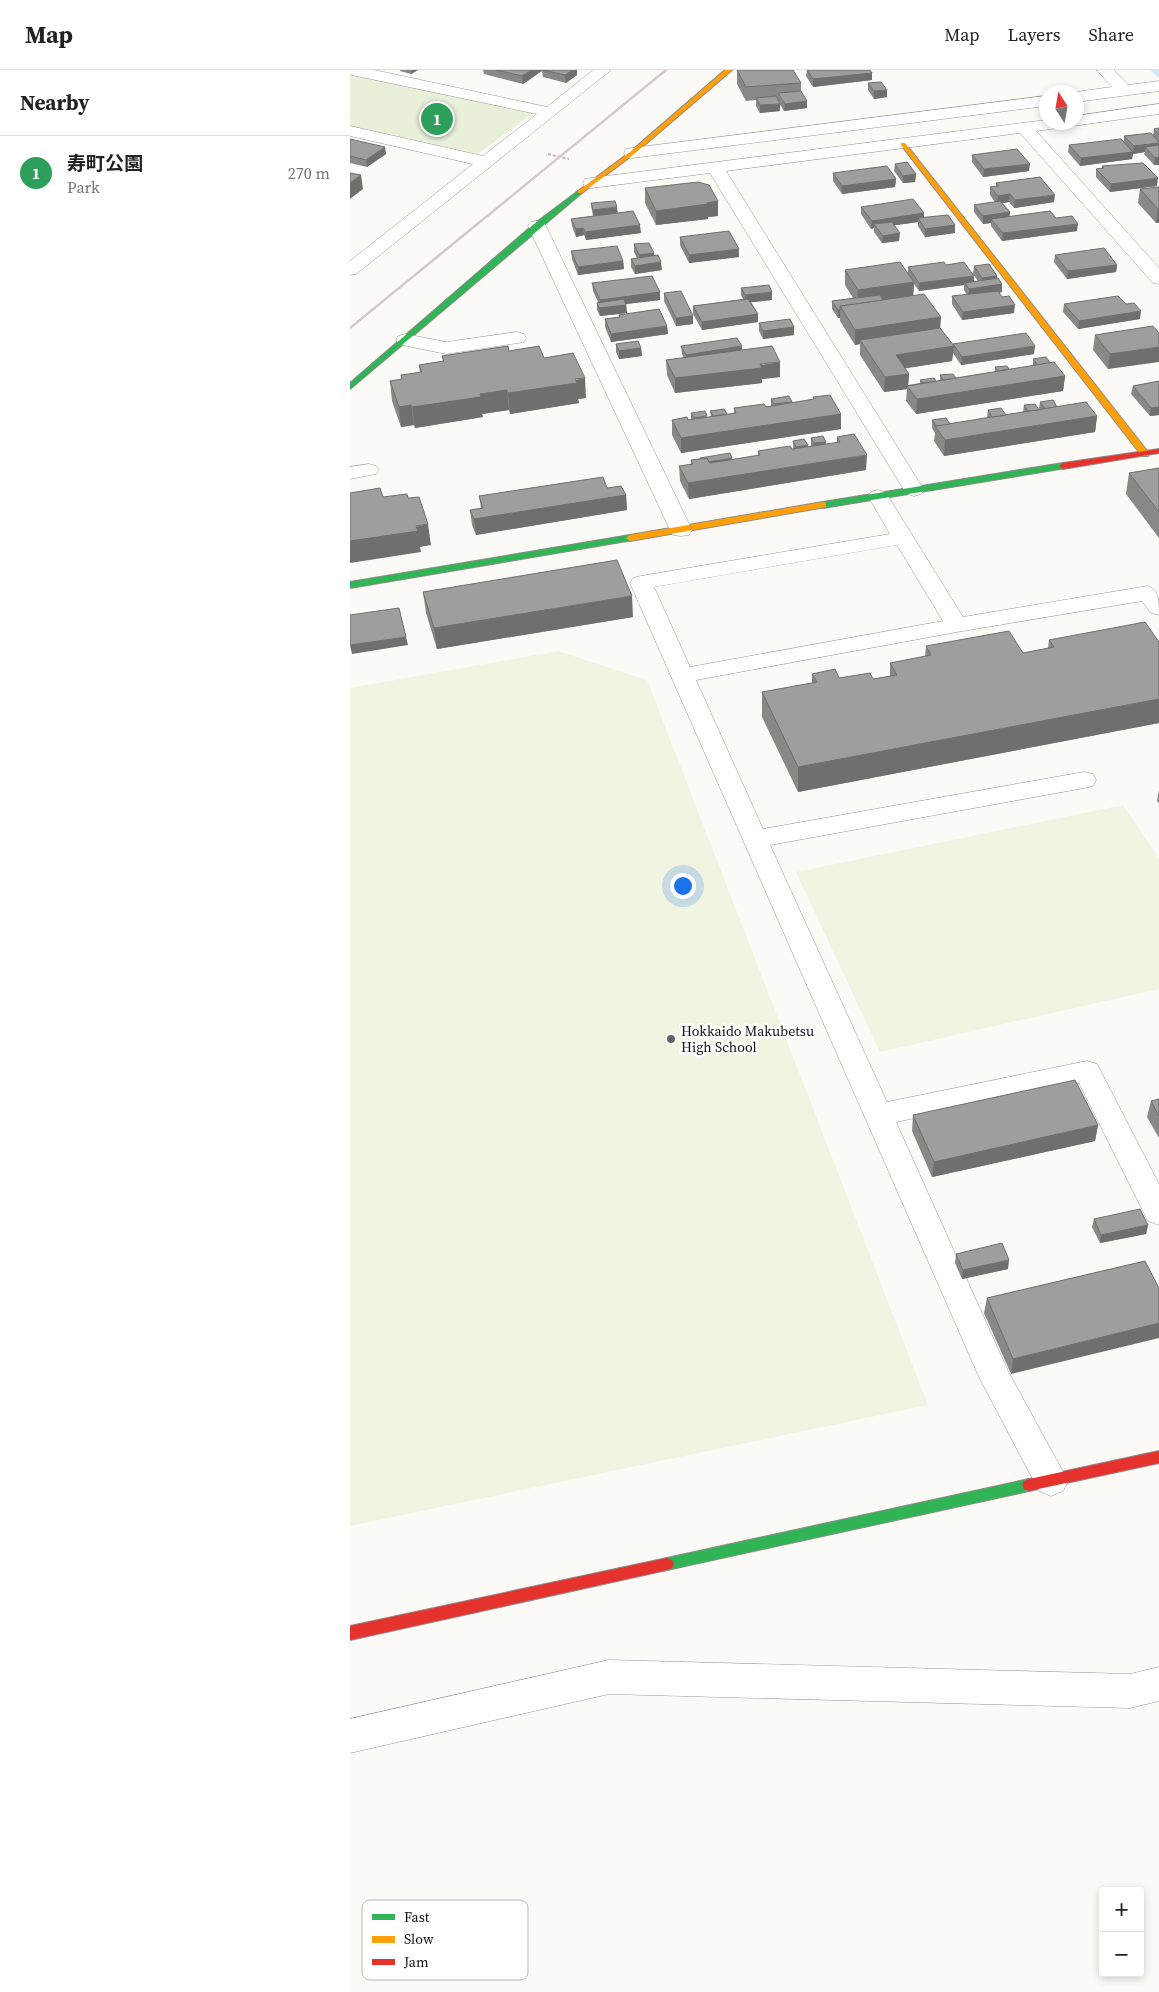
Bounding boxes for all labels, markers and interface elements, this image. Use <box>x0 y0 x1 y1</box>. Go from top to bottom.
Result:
text: Map <box>25 18 73 51</box>
text: Map <box>944 22 979 47</box>
text: Layers <box>1007 22 1060 47</box>
text: Share <box>1088 22 1134 47</box>
north arrow <box>1039 85 1084 130</box>
text: Nearby <box>20 88 90 117</box>
pin: 1 <box>421 100 453 138</box>
text: 寿町公園 <box>67 150 143 176</box>
text: 1 <box>32 162 40 184</box>
text: 270 m <box>288 162 330 184</box>
text: Park <box>67 176 100 198</box>
your location <box>670 873 696 899</box>
place label: Hokkaido Makubetsu High School <box>681 1021 814 1057</box>
marker: Hokkaido Makubetsu High School <box>665 1033 677 1045</box>
map controls <box>1099 1887 1144 1977</box>
button: + <box>1099 1887 1144 1932</box>
legend <box>362 1900 528 1980</box>
text: Fast <box>404 1907 430 1927</box>
text: Slow <box>404 1929 434 1949</box>
button: − <box>1099 1932 1144 1977</box>
text: Jam <box>403 1952 429 1972</box>

